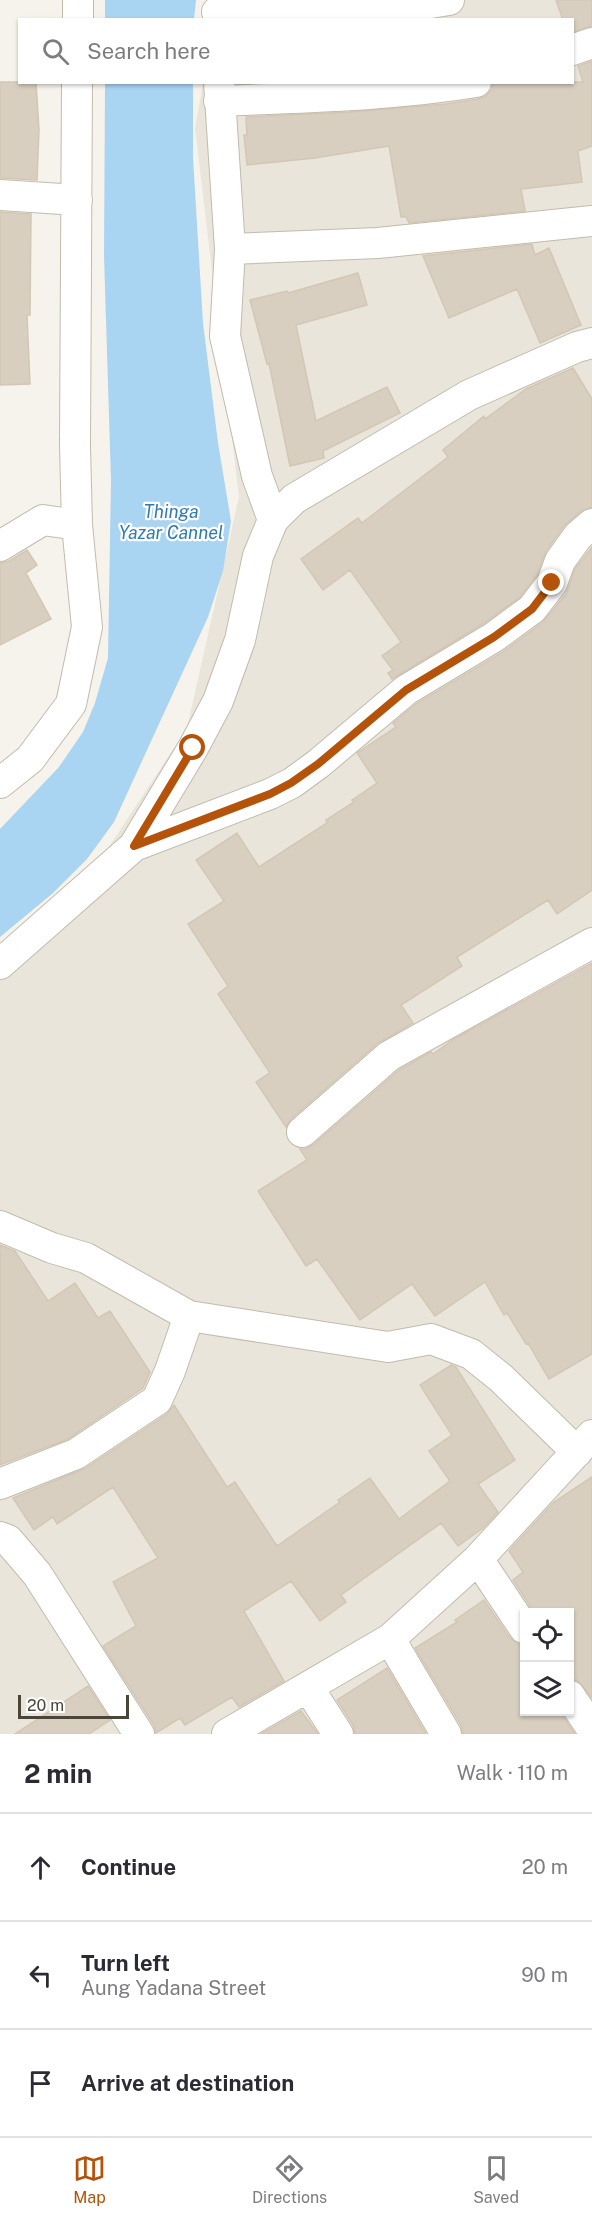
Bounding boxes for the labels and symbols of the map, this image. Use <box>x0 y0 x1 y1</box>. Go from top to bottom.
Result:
water label: Thinga Yazar Cannel <box>119 501 223 543</box>
route end <box>538 569 564 595</box>
route start <box>179 734 205 760</box>
scale bar <box>18 1692 129 1720</box>

